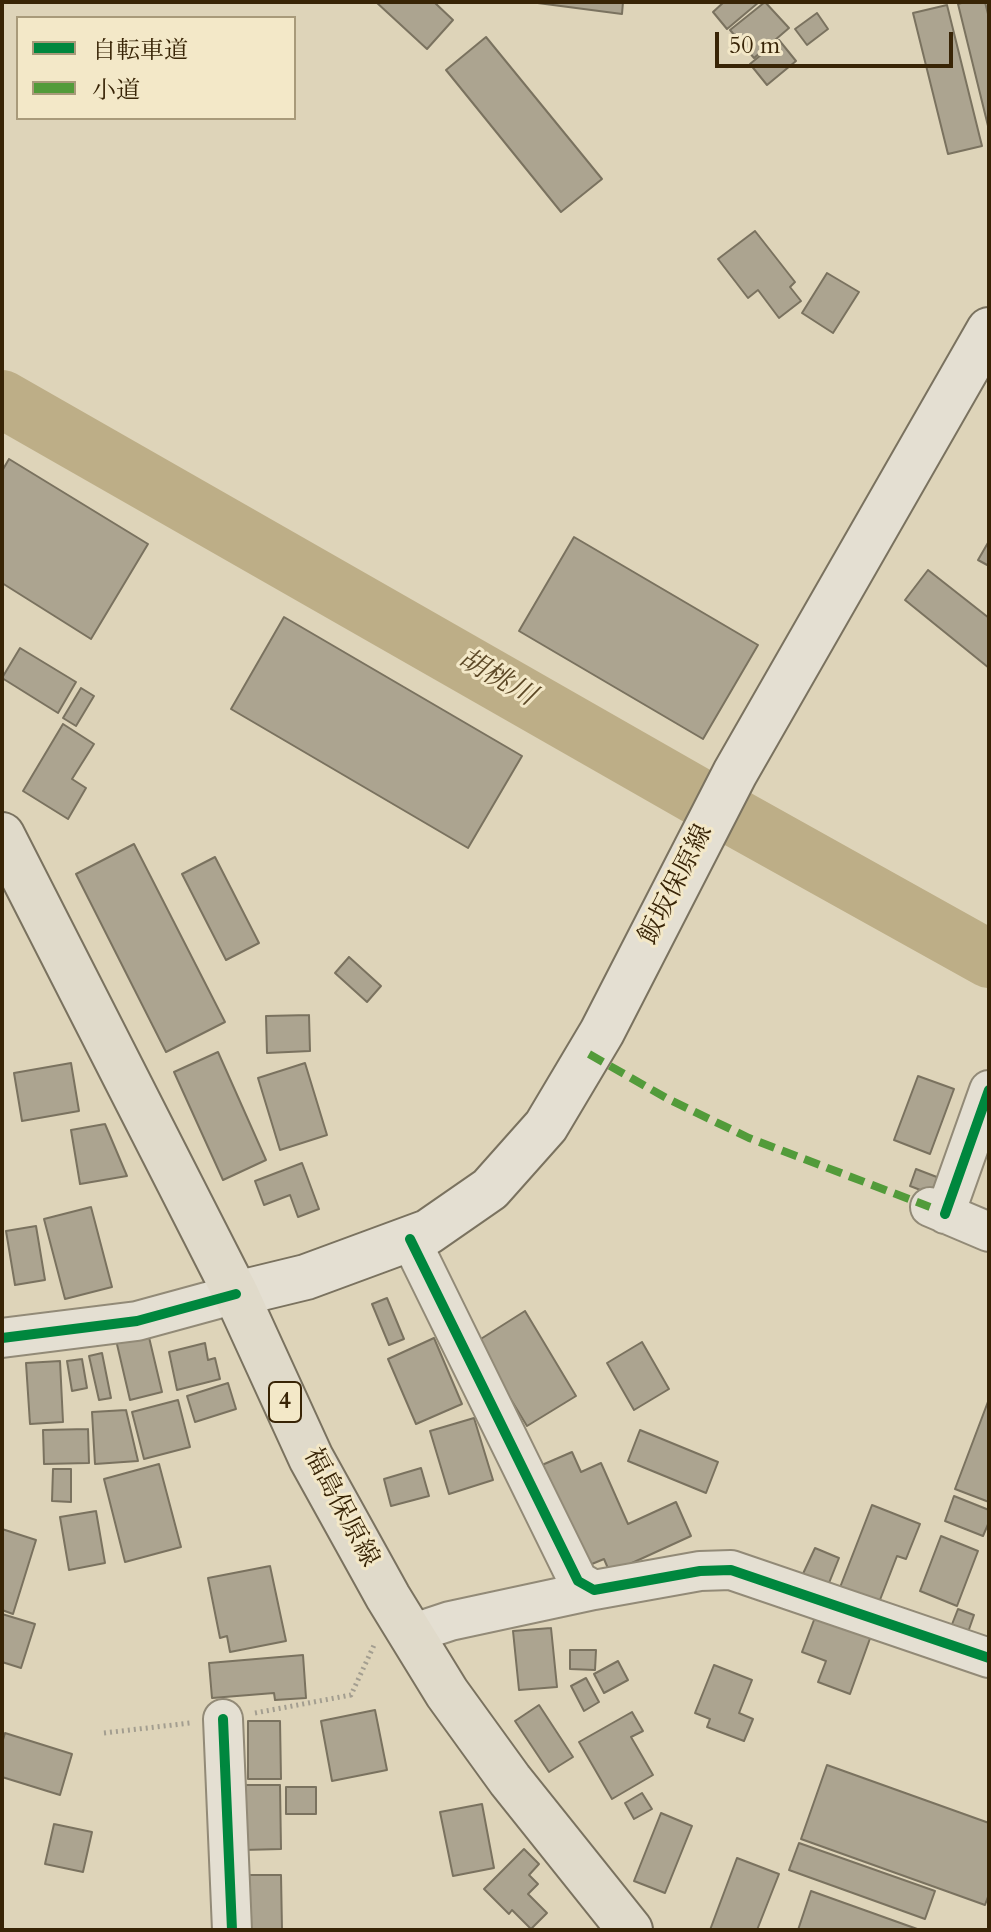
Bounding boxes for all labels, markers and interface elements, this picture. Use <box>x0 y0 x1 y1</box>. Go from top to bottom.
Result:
legend <box>16 16 296 120</box>
scale bar <box>719 16 957 66</box>
text: 50 m <box>729 29 780 62</box>
text: 自転車道 <box>92 34 188 67</box>
text: 小道 <box>92 74 140 107</box>
water label: 胡桃川 <box>451 643 541 715</box>
street label: 飯坂保原線 <box>634 820 720 950</box>
road number: 4 <box>269 1382 301 1422</box>
street label: 福島保原線 <box>296 1443 384 1573</box>

